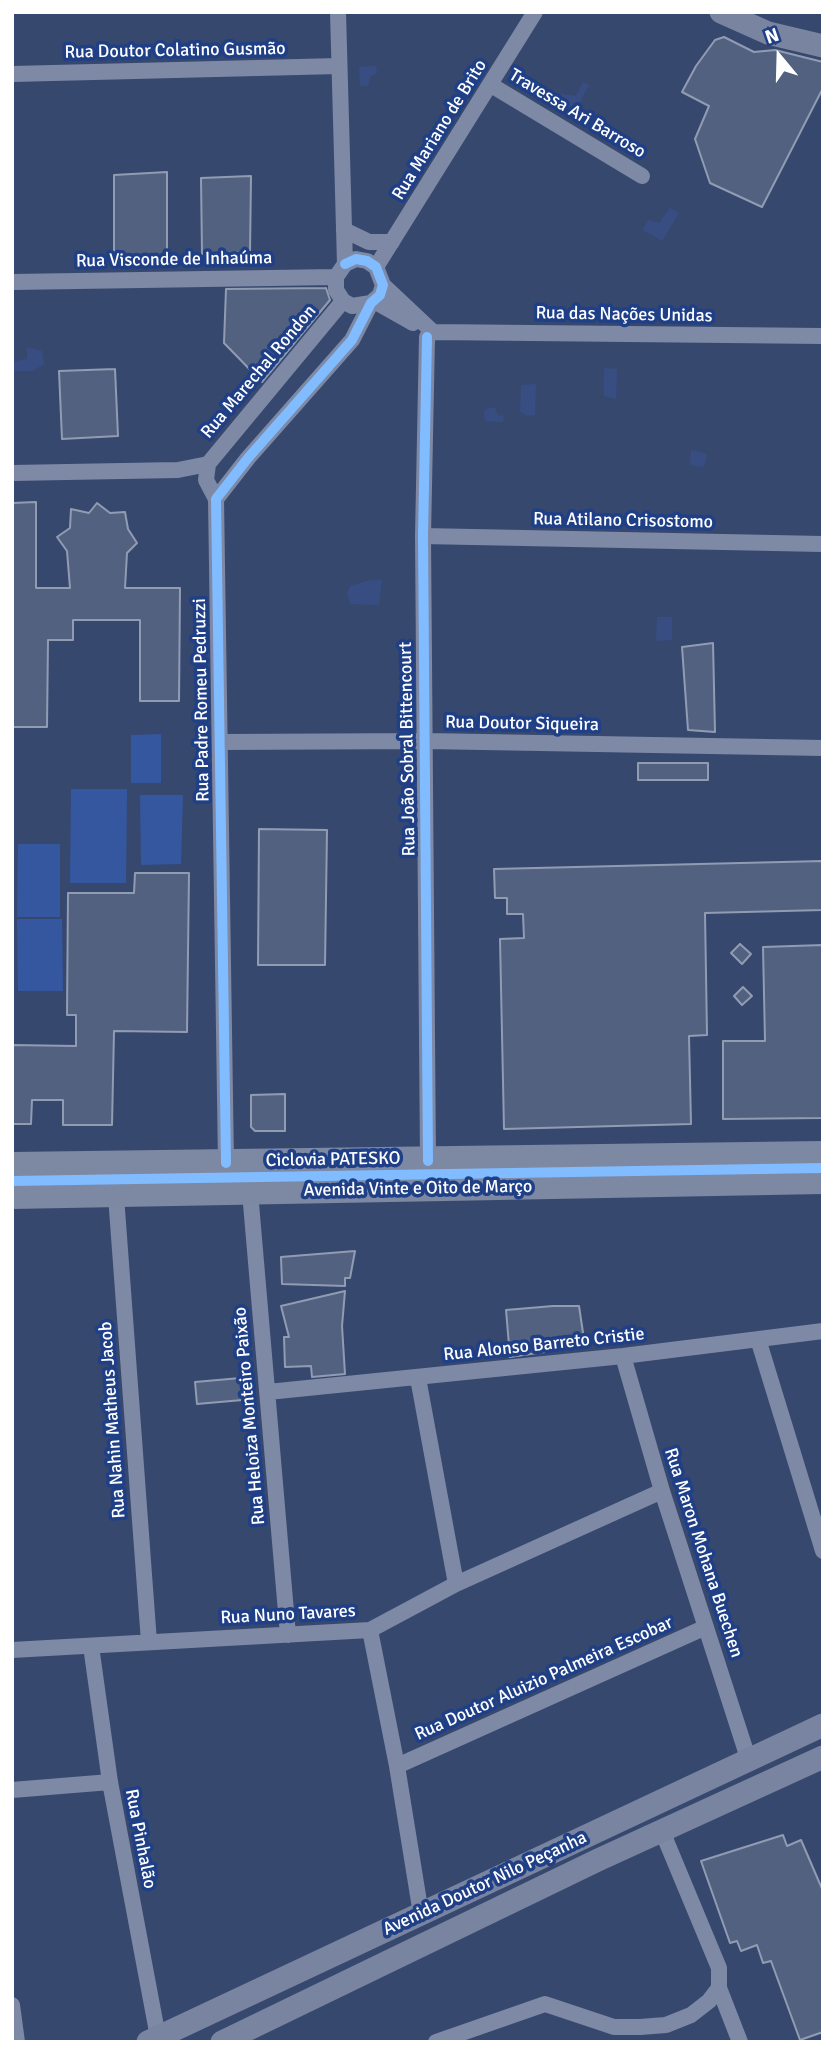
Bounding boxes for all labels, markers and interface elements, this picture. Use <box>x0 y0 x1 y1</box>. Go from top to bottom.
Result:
north arrow <box>744 21 814 91</box>
text: N <box>762 23 782 50</box>
street label: Rua Doutor Colatino Gusmão <box>64 38 286 64</box>
street label: Rua Mariano de Brito <box>388 56 492 204</box>
street label: Travessa Ari Barroso <box>505 65 649 163</box>
street label: Rua Visconde de Inhaúma <box>76 247 272 273</box>
street label: Rua Marechal Rondon <box>197 301 321 443</box>
street label: Rua das Nações Unidas <box>535 303 713 327</box>
street label: Rua Atilano Crisostomo <box>533 509 713 533</box>
street label: Rua Padre Romeu Pedruzzi <box>189 598 215 802</box>
street label: Rua João Sobral Bittencourt <box>395 641 421 857</box>
street label: Rua Doutor Siqueira <box>445 712 599 736</box>
street label: Ciclovia PATESKO <box>265 1148 401 1172</box>
street label: Avenida Vinte e Oito de Março <box>304 1176 532 1202</box>
street label: Rua Heloiza Monteiro Paixão <box>230 1306 270 1526</box>
street label: Rua Nahin Matheus Jacob <box>95 1321 131 1519</box>
street label: Rua Alonso Barreto Cristie <box>442 1324 646 1366</box>
street label: Rua Maron Mohana Buechen <box>659 1446 747 1660</box>
street label: Rua Nuno Tavares <box>220 1601 356 1629</box>
street label: Rua Doutor Aluizio Palmeira Escobar <box>412 1612 676 1746</box>
street label: Rua Pinhalão <box>120 1787 160 1891</box>
street label: Avenida Doutor Nilo Peçanha <box>380 1827 590 1941</box>

